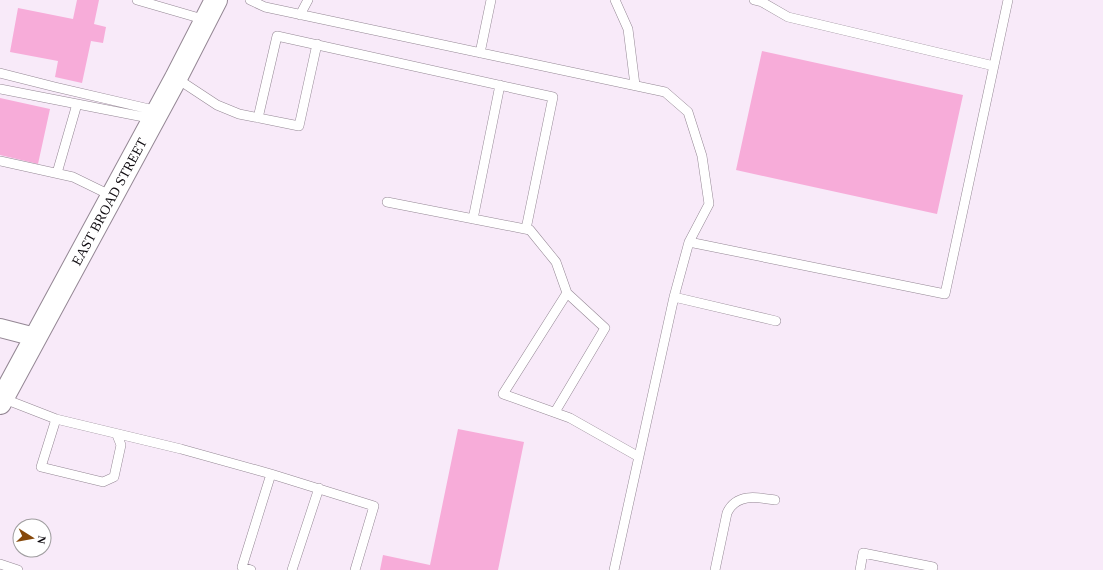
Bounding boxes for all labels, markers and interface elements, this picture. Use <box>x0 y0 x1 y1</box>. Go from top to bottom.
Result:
street label: EAST BROAD STREET <box>69 135 150 268</box>
north arrow <box>12 518 52 558</box>
text: N <box>35 535 48 545</box>

